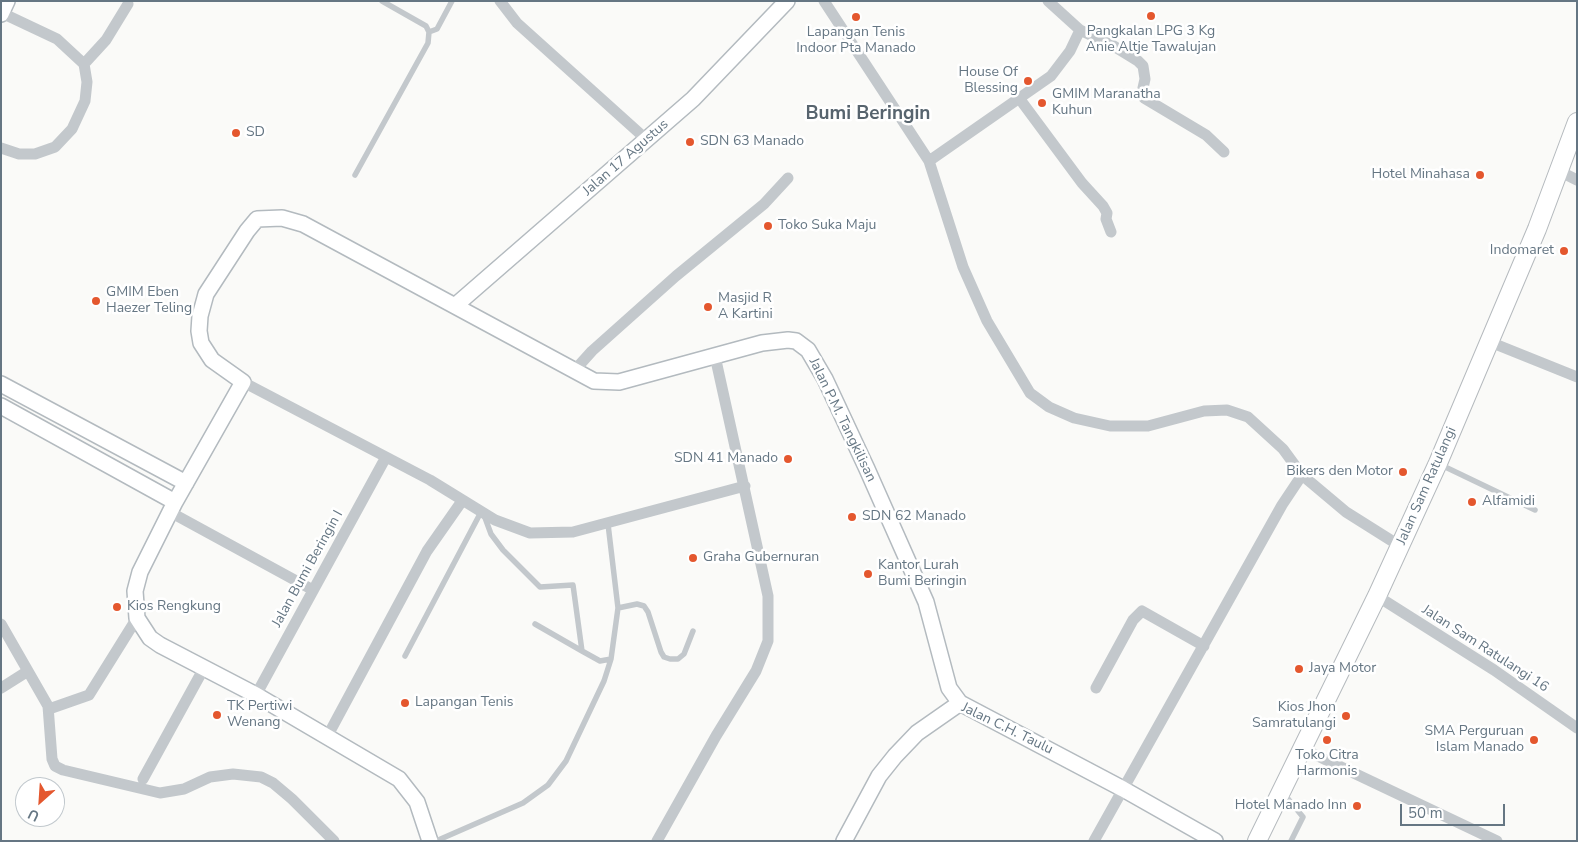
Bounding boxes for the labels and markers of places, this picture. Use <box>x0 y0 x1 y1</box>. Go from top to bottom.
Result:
marker: Pangkalan LPG 3 Kg Anie Altje Tawalujan <box>1145 10 1157 22</box>
marker: Lapangan Tenis Indoor Pta Manado <box>850 11 862 23</box>
place label: Pangkalan LPG 3 Kg Anie Altje Tawalujan <box>1086 24 1216 56</box>
place label: Lapangan Tenis Indoor Pta Manado <box>796 25 916 58</box>
place label: House Of Blessing <box>959 65 1018 98</box>
marker: House Of Blessing <box>1022 75 1034 87</box>
place label: GMIM Maranatha Kuhun <box>1052 87 1161 120</box>
marker: GMIM Maranatha Kuhun <box>1036 97 1048 109</box>
place label: SD <box>246 125 265 141</box>
marker: SD <box>230 127 242 139</box>
place label: SDN 63 Manado <box>700 134 804 150</box>
marker: SDN 63 Manado <box>684 136 696 148</box>
place label: Hotel Minahasa <box>1371 167 1470 183</box>
marker: Hotel Minahasa <box>1474 169 1486 181</box>
place label: Toko Suka Maju <box>778 218 876 234</box>
marker: Toko Suka Maju <box>762 220 774 232</box>
place label: Indomaret <box>1490 243 1554 259</box>
marker: Indomaret <box>1558 245 1570 257</box>
place label: GMIM Eben Haezer Teling <box>106 285 192 318</box>
place label: Masjid R A Kartini <box>718 291 773 324</box>
marker: GMIM Eben Haezer Teling <box>90 295 102 307</box>
marker: Masjid R A Kartini <box>702 301 714 313</box>
place label: SDN 41 Manado <box>674 451 778 467</box>
marker: SDN 41 Manado <box>782 453 794 465</box>
place label: Bikers den Motor <box>1286 464 1393 480</box>
marker: Bikers den Motor <box>1397 466 1409 478</box>
place label: Alfamidi <box>1482 494 1535 510</box>
marker: Alfamidi <box>1466 496 1478 508</box>
place label: SDN 62 Manado <box>862 509 966 525</box>
marker: SDN 62 Manado <box>846 511 858 523</box>
place label: Graha Gubernuran <box>703 550 819 566</box>
marker: Graha Gubernuran <box>687 552 699 564</box>
place label: Kantor Lurah Bumi Beringin <box>878 558 967 590</box>
marker: Kantor Lurah Bumi Beringin <box>862 568 874 580</box>
place label: Kios Rengkung <box>127 599 221 615</box>
marker: Kios Rengkung <box>111 601 123 613</box>
place label: Jaya Motor <box>1309 661 1376 677</box>
marker: Jaya Motor <box>1293 663 1305 675</box>
place label: Lapangan Tenis <box>415 695 513 711</box>
marker: Lapangan Tenis <box>399 697 411 709</box>
place label: TK Pertiwi Wenang <box>227 699 292 732</box>
place label: Kios Jhon Samratulangi <box>1252 700 1336 732</box>
marker: TK Pertiwi Wenang <box>211 709 223 721</box>
marker: Kios Jhon Samratulangi <box>1340 710 1352 722</box>
place label: SMA Perguruan Islam Manado <box>1424 724 1524 756</box>
marker: Toko Citra Harmonis <box>1321 734 1333 746</box>
marker: SMA Perguruan Islam Manado <box>1528 734 1540 746</box>
place label: Toko Citra Harmonis <box>1295 748 1359 780</box>
place label: Hotel Manado Inn <box>1235 798 1347 814</box>
marker: Hotel Manado Inn <box>1351 800 1363 812</box>

